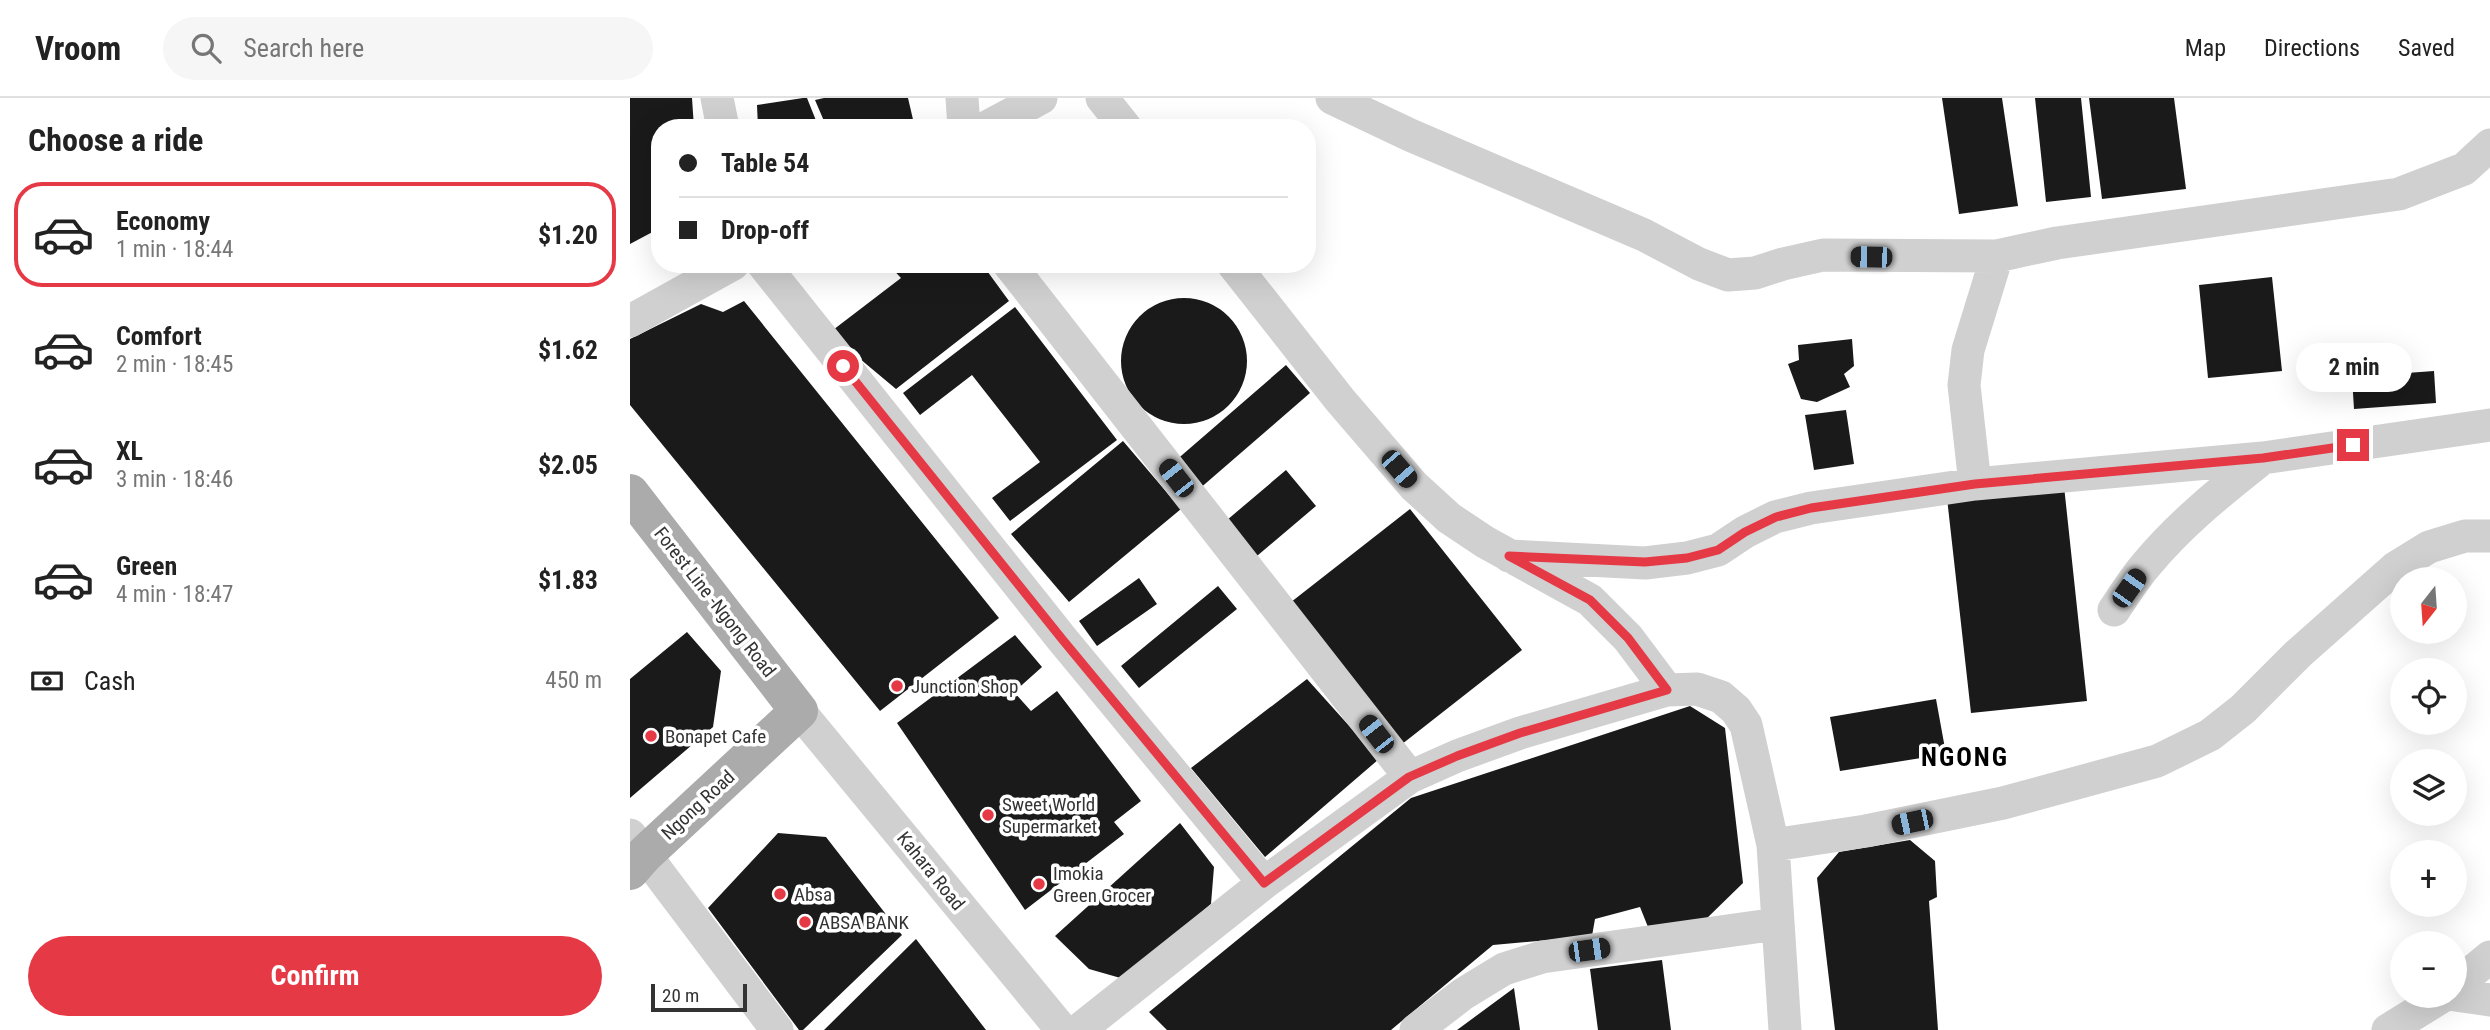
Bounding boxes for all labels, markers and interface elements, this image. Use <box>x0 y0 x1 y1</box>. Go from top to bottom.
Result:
search box <box>163 17 653 80</box>
text: Vroom <box>35 29 121 68</box>
icon: search <box>187 29 225 67</box>
text: Search here <box>243 33 364 63</box>
text: Map <box>2185 34 2226 62</box>
text: Directions <box>2264 34 2360 62</box>
text: Saved <box>2398 34 2455 62</box>
text: Choose a ride <box>28 121 203 159</box>
text: Table 54 <box>721 148 809 178</box>
icon: car <box>32 203 95 266</box>
text: Economy <box>116 206 210 236</box>
text: Drop-off <box>721 215 809 245</box>
text: $1.20 <box>538 220 598 250</box>
text: 1 min · 18:44 <box>116 236 233 263</box>
car <box>1850 246 1893 268</box>
icon: car <box>32 318 95 381</box>
text: Comfort <box>116 321 202 351</box>
text: $1.62 <box>538 335 598 365</box>
callout: 2 min <box>2295 344 2411 392</box>
route start <box>827 350 859 382</box>
text: 2 min · 18:45 <box>116 351 233 378</box>
text: 2 min <box>2328 354 2380 381</box>
route end <box>2337 429 2369 461</box>
icon: car <box>32 433 95 496</box>
text: XL <box>116 436 143 466</box>
car <box>1378 446 1421 492</box>
text: $2.05 <box>538 450 598 480</box>
car <box>1155 455 1198 501</box>
text: 3 min · 18:46 <box>116 466 233 493</box>
street label: Forest Line -Ngong Road <box>649 522 781 682</box>
icon: car <box>32 548 95 611</box>
text: Green <box>116 551 177 581</box>
text: $1.83 <box>538 565 598 595</box>
car <box>2109 565 2150 611</box>
north arrow <box>2390 567 2468 644</box>
map controls <box>2390 567 2467 1008</box>
text: 4 min · 18:47 <box>116 581 233 608</box>
button: locate <box>2390 658 2467 735</box>
icon: cash <box>28 662 66 700</box>
text: Cash <box>84 666 136 696</box>
text: 450 m <box>545 667 602 694</box>
place label: Junction Shop <box>911 675 1018 698</box>
marker: Junction Shop <box>889 678 905 694</box>
car <box>1355 711 1398 757</box>
place label: Bonapet Cafe <box>665 725 766 748</box>
marker: Bonapet Cafe <box>643 728 659 744</box>
district label: NGONG <box>1921 742 2009 772</box>
button: layers <box>2390 749 2467 826</box>
street label: Ngong Road <box>657 765 739 845</box>
place label: Sweet World Supermarket <box>1002 793 1097 838</box>
marker: Sweet World Supermarket <box>980 807 996 823</box>
car <box>1890 807 1935 837</box>
street label: Kahara Road <box>892 827 970 915</box>
button: + <box>2390 840 2467 917</box>
place label: Imokia Green Grocer <box>1053 862 1151 907</box>
marker: Imokia Green Grocer <box>1031 876 1047 892</box>
place label: Absa <box>794 883 832 906</box>
marker: Absa <box>772 886 788 902</box>
place label: ABSA BANK <box>819 911 910 934</box>
marker: ABSA BANK <box>797 914 813 930</box>
button: − <box>2390 931 2467 1008</box>
button: Confirm <box>28 936 602 1016</box>
car <box>1567 937 1612 963</box>
scale bar <box>651 981 747 1013</box>
text: 20 m <box>662 984 699 1007</box>

